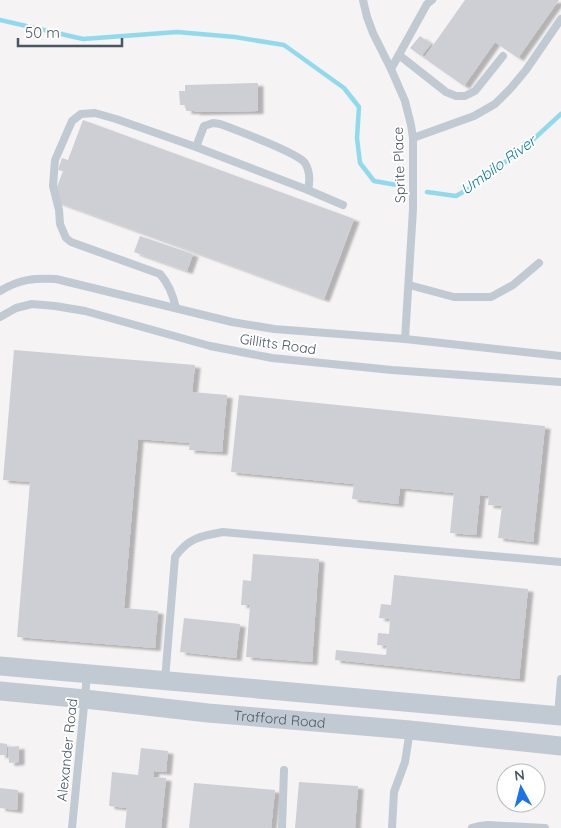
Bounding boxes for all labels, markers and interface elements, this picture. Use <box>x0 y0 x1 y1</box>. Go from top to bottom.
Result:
scale bar <box>18 15 121 47</box>
text: 50 m <box>25 23 60 42</box>
street label: Sprite Place <box>389 126 409 203</box>
water label: Umbilo River <box>457 130 541 199</box>
street label: Gillitts Road <box>239 330 317 358</box>
street label: Alexander Road <box>53 698 81 802</box>
street label: Trafford Road <box>233 706 326 732</box>
north arrow <box>496 763 546 813</box>
text: N <box>513 766 526 785</box>

